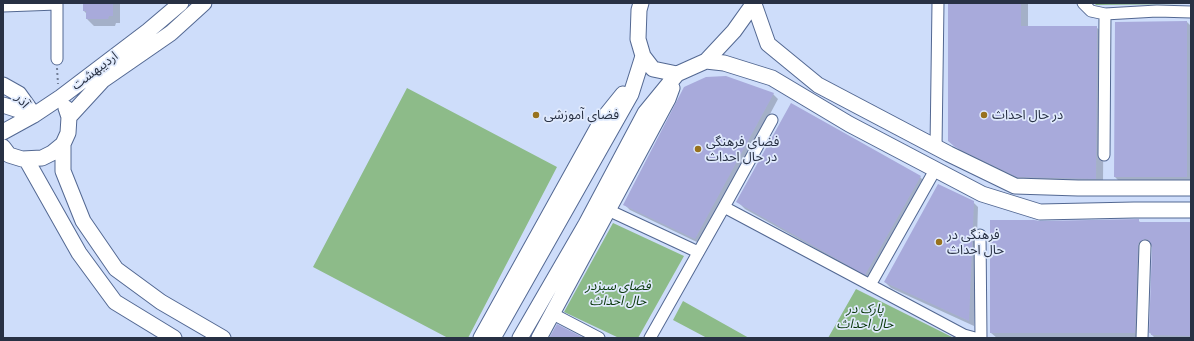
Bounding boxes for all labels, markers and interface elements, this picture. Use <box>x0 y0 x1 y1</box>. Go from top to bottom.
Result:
street label: اردیبهشت <box>69 49 121 93</box>
street label: آذر <box>12 91 32 111</box>
place label: فضای آموزشی <box>544 107 619 123</box>
place label: در حال احداث <box>992 107 1063 123</box>
marker: فضای آموزشی <box>531 110 541 120</box>
marker: در حال احداث <box>979 110 989 120</box>
place label: فضای فرهنگی در حال احداث <box>706 134 779 165</box>
marker: فضای فرهنگی در حال احداث <box>693 144 703 154</box>
place label: فرهنگی در حال احداث <box>947 227 1004 258</box>
marker: فرهنگی در حال احداث <box>934 237 944 247</box>
park label: فضای سبزدر حال احداث <box>585 278 651 309</box>
park label: پارک در حال احداث <box>836 301 894 332</box>

